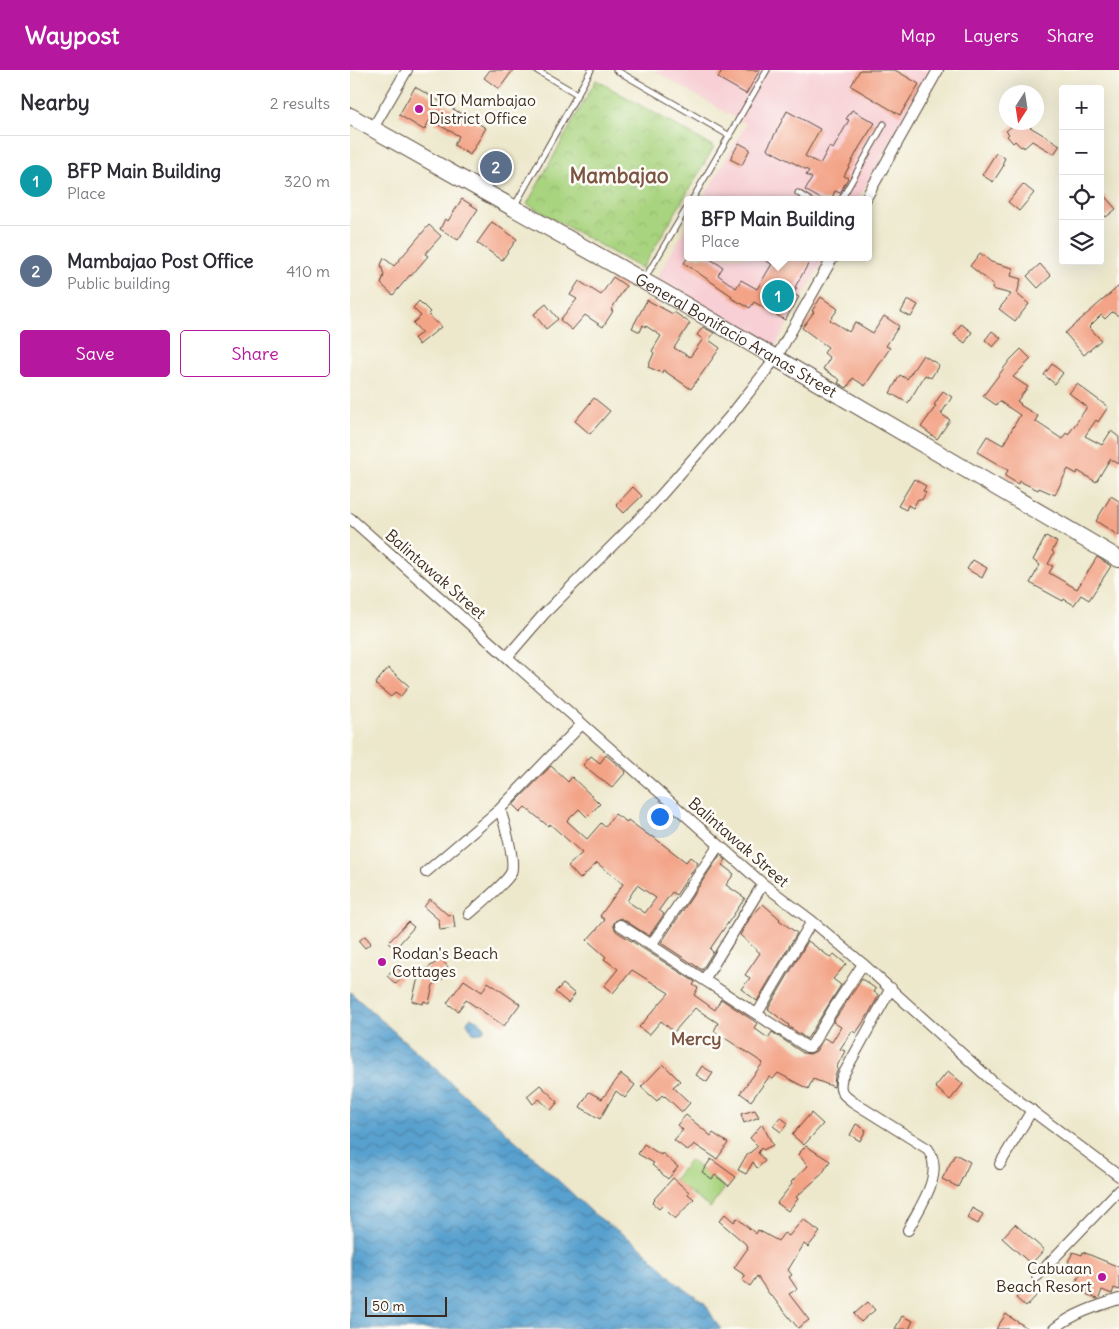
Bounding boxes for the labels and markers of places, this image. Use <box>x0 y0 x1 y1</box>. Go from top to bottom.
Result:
place label: LTO Mambajao District Office <box>429 90 536 128</box>
marker: LTO Mambajao District Office <box>413 103 425 115</box>
pin: 2 <box>480 148 512 186</box>
pin: 1 <box>762 277 794 315</box>
place label: Rodan's Beach Cottages <box>392 943 498 981</box>
marker: Rodan's Beach Cottages <box>376 956 388 968</box>
place label: Cabuaan Beach Resort <box>996 1258 1093 1296</box>
marker: Cabuaan Beach Resort <box>1096 1271 1108 1283</box>

